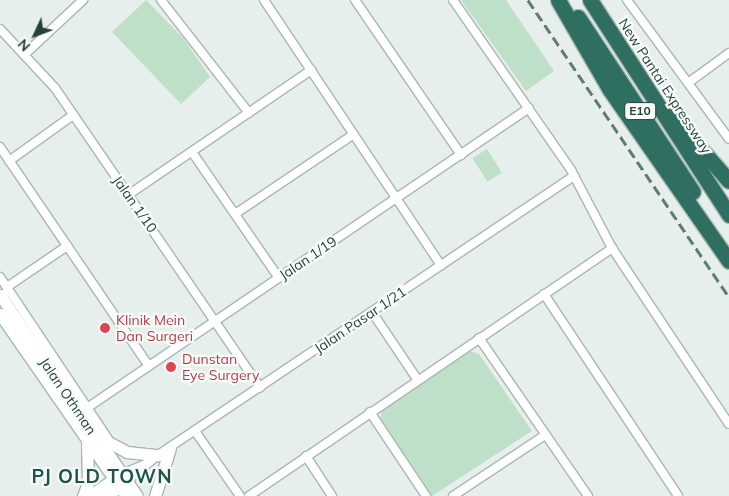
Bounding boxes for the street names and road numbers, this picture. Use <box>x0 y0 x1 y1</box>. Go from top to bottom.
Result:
street label: New Pantai Expressway <box>615 15 715 157</box>
road number: E10 <box>624 102 656 120</box>
street label: Jalan 1/10 <box>109 172 161 236</box>
street label: Jalan 1/19 <box>276 233 340 283</box>
street label: Jalan Pasar 1/21 <box>311 283 409 357</box>
street label: Jalan Othman <box>36 354 100 438</box>

